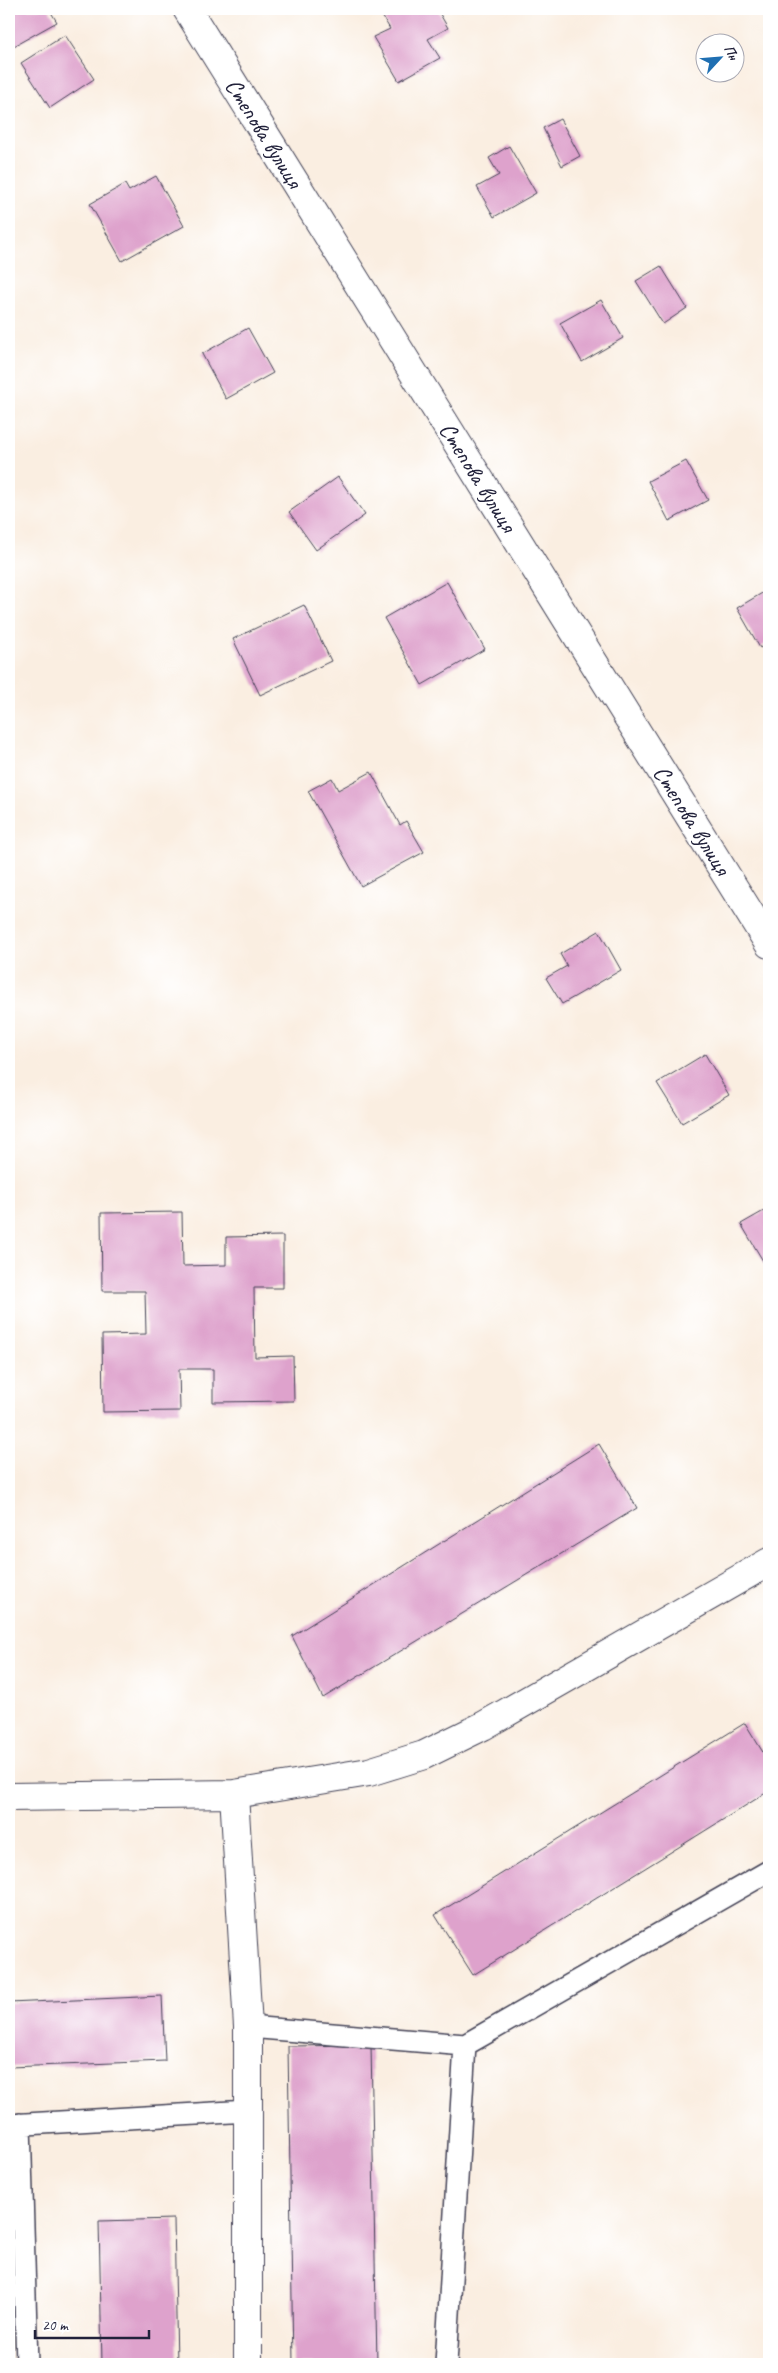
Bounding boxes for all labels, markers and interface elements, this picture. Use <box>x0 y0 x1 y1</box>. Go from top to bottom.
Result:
north arrow <box>696 32 746 82</box>
text: Пн <box>720 42 742 64</box>
street label: Степова вулиця <box>218 73 310 195</box>
street label: Степова вулиця <box>432 417 524 539</box>
street label: Степова вулиця <box>646 760 738 882</box>
scale bar <box>35 2308 149 2340</box>
text: 20 m <box>42 2316 69 2335</box>

